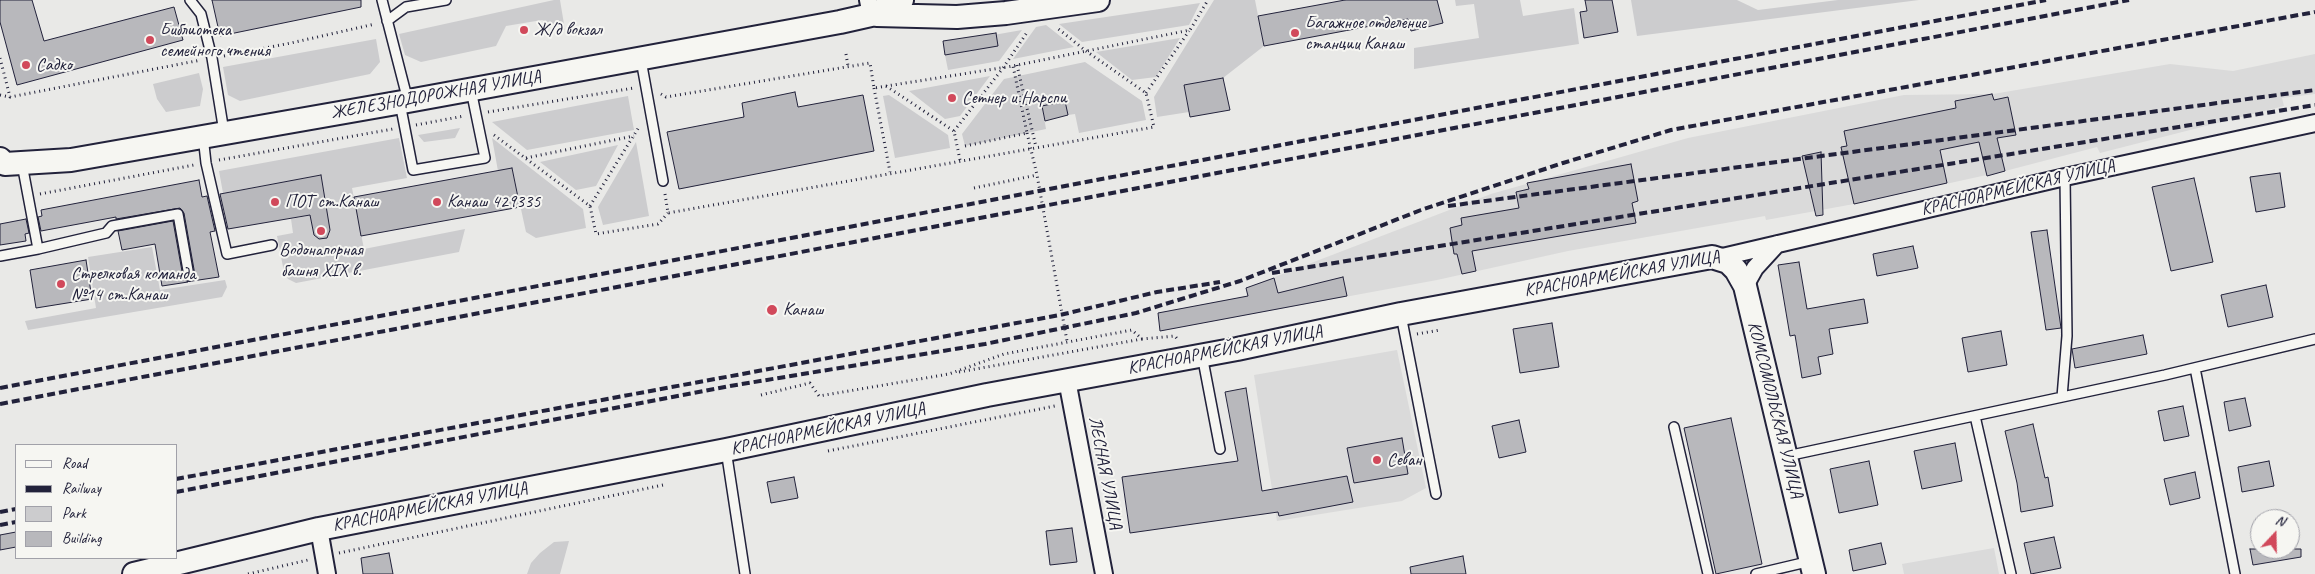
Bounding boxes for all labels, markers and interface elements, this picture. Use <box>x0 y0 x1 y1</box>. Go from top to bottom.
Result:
place label: Багажное отделение станции Канаш <box>1305 12 1426 54</box>
place label: Библиотека семейного чтения <box>160 19 270 62</box>
place label: Ж/д вокзал <box>534 19 602 41</box>
marker: Ж/д вокзал <box>518 24 530 36</box>
marker: Багажное отделение станции Канаш <box>1289 27 1301 39</box>
marker: Библиотека семейного чтения <box>144 34 156 46</box>
place label: Садко <box>36 54 72 76</box>
marker: Садко <box>20 59 32 71</box>
street label: ЖЕЛЕЗНОДОРОЖНАЯ УЛИЦА <box>329 66 543 124</box>
place label: Сетнер и Нарспи <box>962 87 1067 109</box>
marker: Сетнер и Нарспи <box>946 92 958 104</box>
street label: КРАСНОАРМЕЙСКАЯ УЛИЦА <box>1919 155 2117 221</box>
place label: ПОТ ст.Канаш <box>285 191 379 213</box>
place label: Канаш 429335 <box>447 191 540 213</box>
marker: ПОТ ст.Канаш <box>269 196 281 208</box>
marker: Канаш 429335 <box>431 196 443 208</box>
marker: Водонапорная башня XIX в. <box>315 225 327 237</box>
place label: Водонапорная башня XIX в. <box>279 239 363 282</box>
street label: КРАСНОАРМЕЙСКАЯ УЛИЦА <box>1523 246 1721 302</box>
place label: Стрелковая команда №14 ст.Канаш <box>71 263 196 306</box>
marker: Стрелковая команда №14 ст.Канаш <box>55 278 67 290</box>
place label: Канаш <box>783 299 823 321</box>
marker: Канаш <box>765 303 779 317</box>
street label: КОМСОМОЛЬСКАЯ УЛИЦА <box>1743 320 1807 500</box>
street label: КРАСНОАРМЕЙСКАЯ УЛИЦА <box>1126 321 1324 379</box>
street label: КРАСНОАРМЕЙСКАЯ УЛИЦА <box>729 398 927 460</box>
street label: ЛЕСНАЯ УЛИЦА <box>1083 415 1127 531</box>
legend <box>15 444 178 559</box>
place label: Севан <box>1387 449 1421 471</box>
text: Road <box>62 454 87 473</box>
marker: Севан <box>1371 454 1383 466</box>
street label: КРАСНОАРМЕЙСКАЯ УЛИЦА <box>331 478 529 536</box>
text: Railway <box>62 479 101 498</box>
text: Park <box>62 504 86 523</box>
north arrow <box>2250 509 2300 559</box>
text: N <box>2273 511 2287 530</box>
text: Building <box>62 529 101 548</box>

